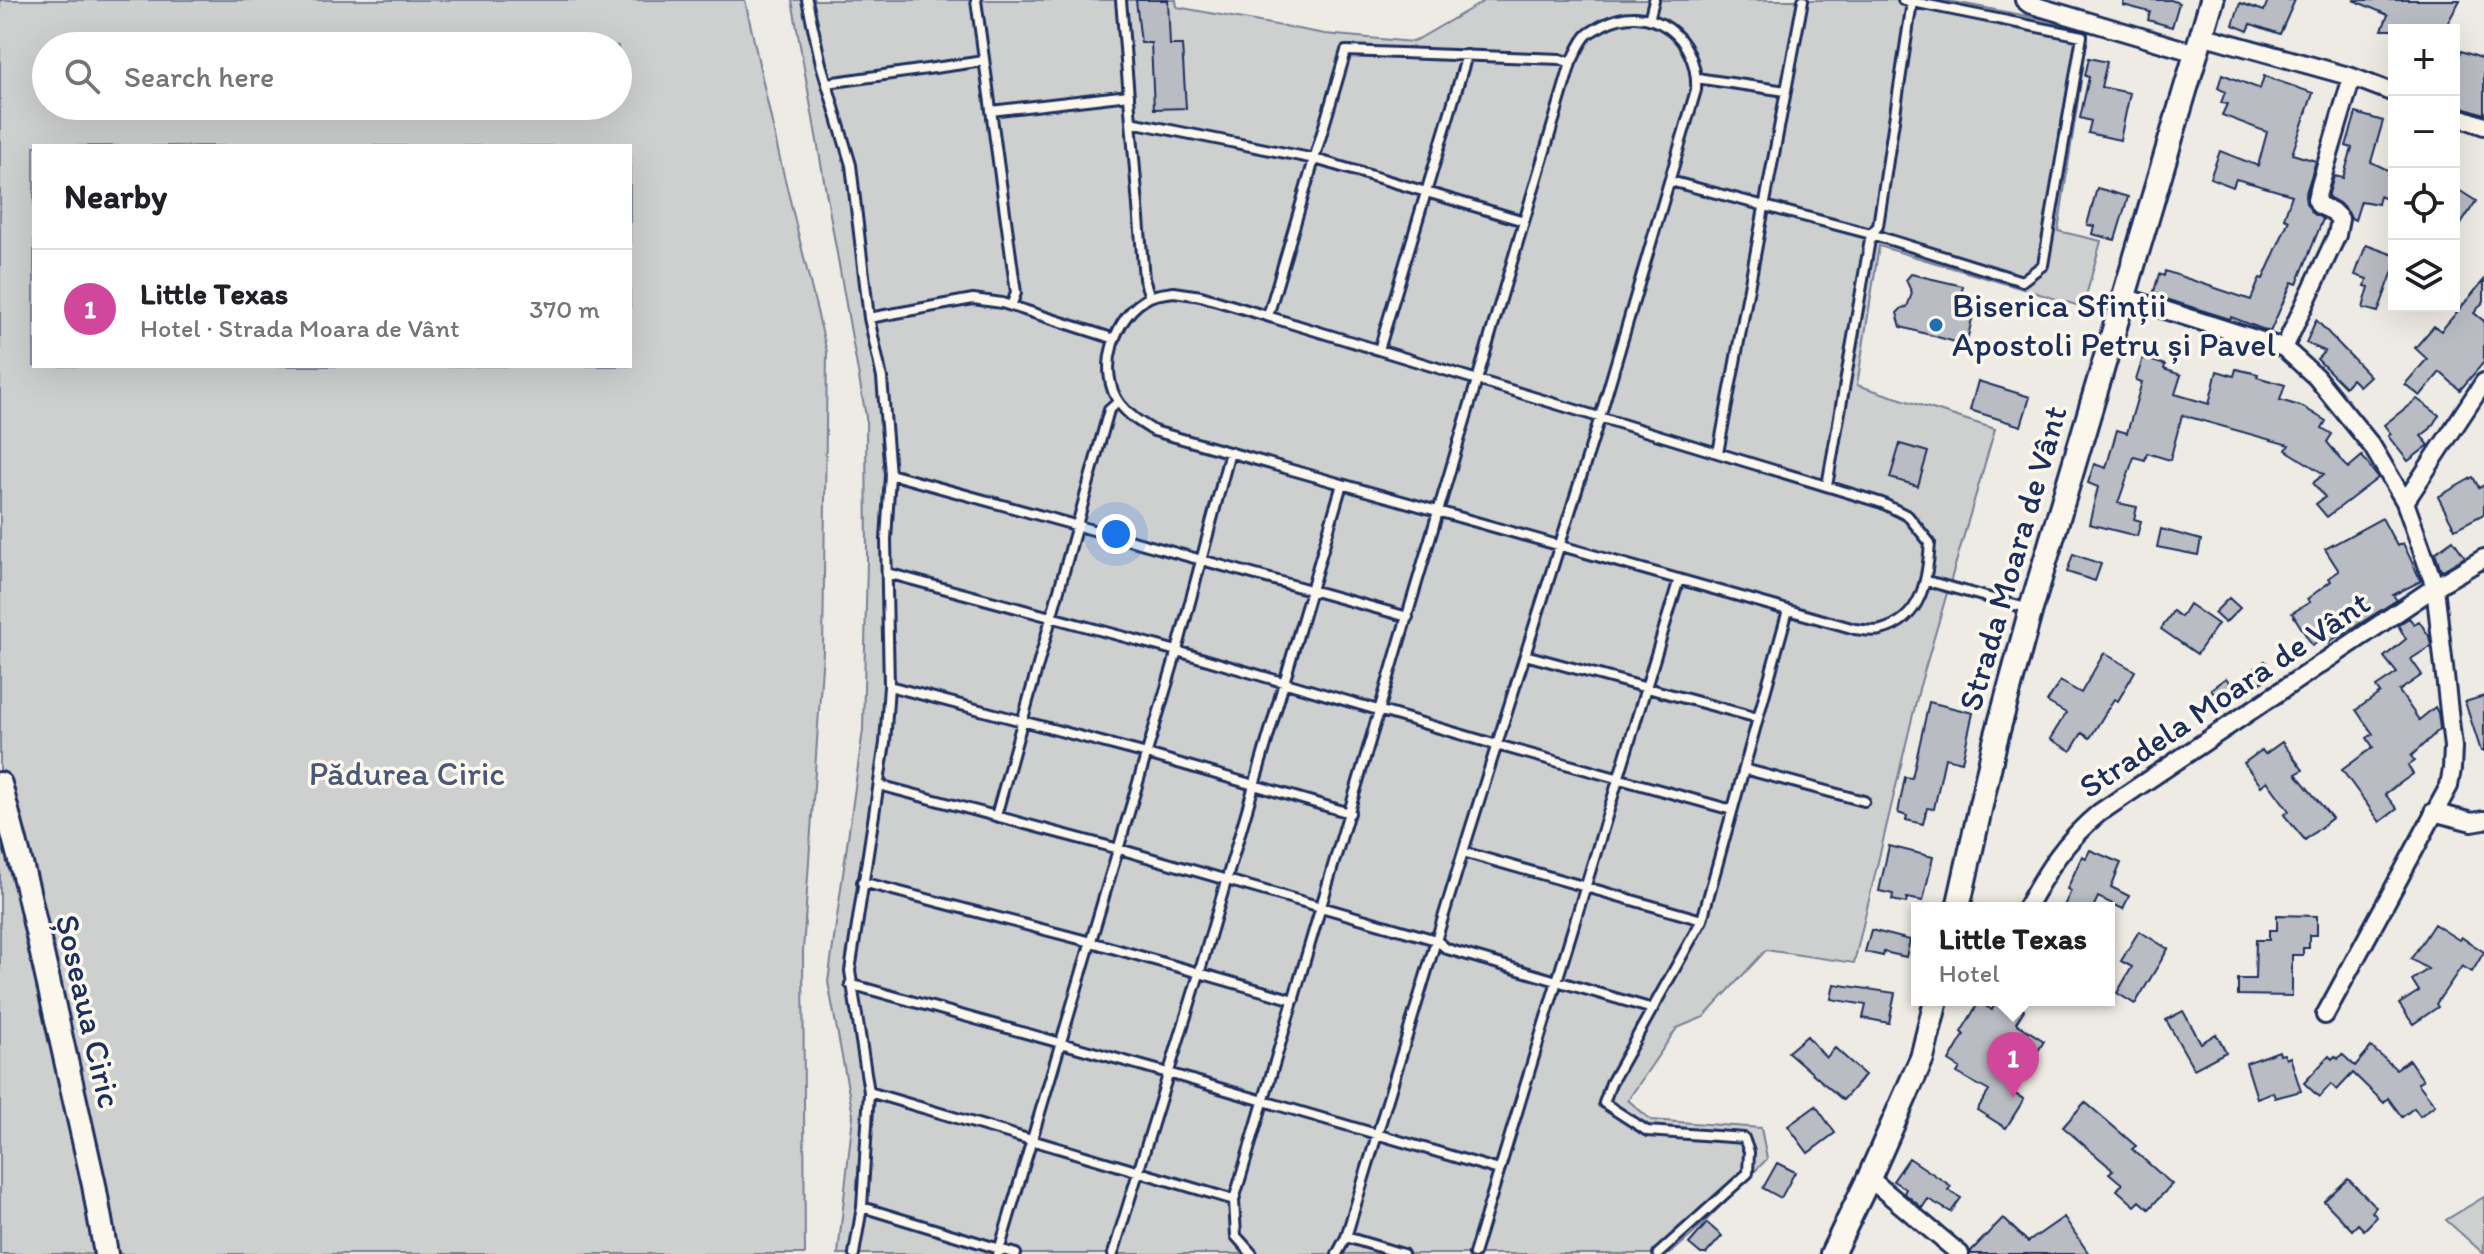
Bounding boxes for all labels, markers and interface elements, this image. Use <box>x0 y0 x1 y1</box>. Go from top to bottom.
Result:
map controls <box>2388 24 2460 312</box>
button: + <box>2388 24 2460 96</box>
search box <box>32 32 632 120</box>
icon: search <box>60 54 104 98</box>
text: Search here <box>124 58 274 95</box>
button: − <box>2388 96 2460 168</box>
button: locate <box>2388 168 2460 240</box>
text: Nearby <box>64 176 167 217</box>
button: layers <box>2388 240 2460 312</box>
text: Little Texas <box>140 275 288 312</box>
place label: Biserica Sfinții Apostoli Petru și Pavel <box>1952 285 2276 365</box>
text: 1 <box>84 293 96 325</box>
text: 370 m <box>529 293 600 325</box>
text: Hotel · Strada Moara de Vânt <box>140 312 460 344</box>
marker: Biserica Sfinții Apostoli Petru și Pavel <box>1927 316 1945 334</box>
street label: Strada Moara de Vânt <box>1949 401 2076 715</box>
your location <box>1096 514 1136 554</box>
street label: Stradela Moara de Vânt <box>2071 582 2378 807</box>
park label: Pădurea Ciric <box>309 753 505 794</box>
popup <box>1911 902 2115 1006</box>
street label: Șoseaua Ciric <box>46 911 131 1112</box>
text: Little Texas <box>1939 920 2087 957</box>
text: Hotel <box>1939 957 2000 989</box>
pin: 1 <box>1987 1032 2039 1098</box>

